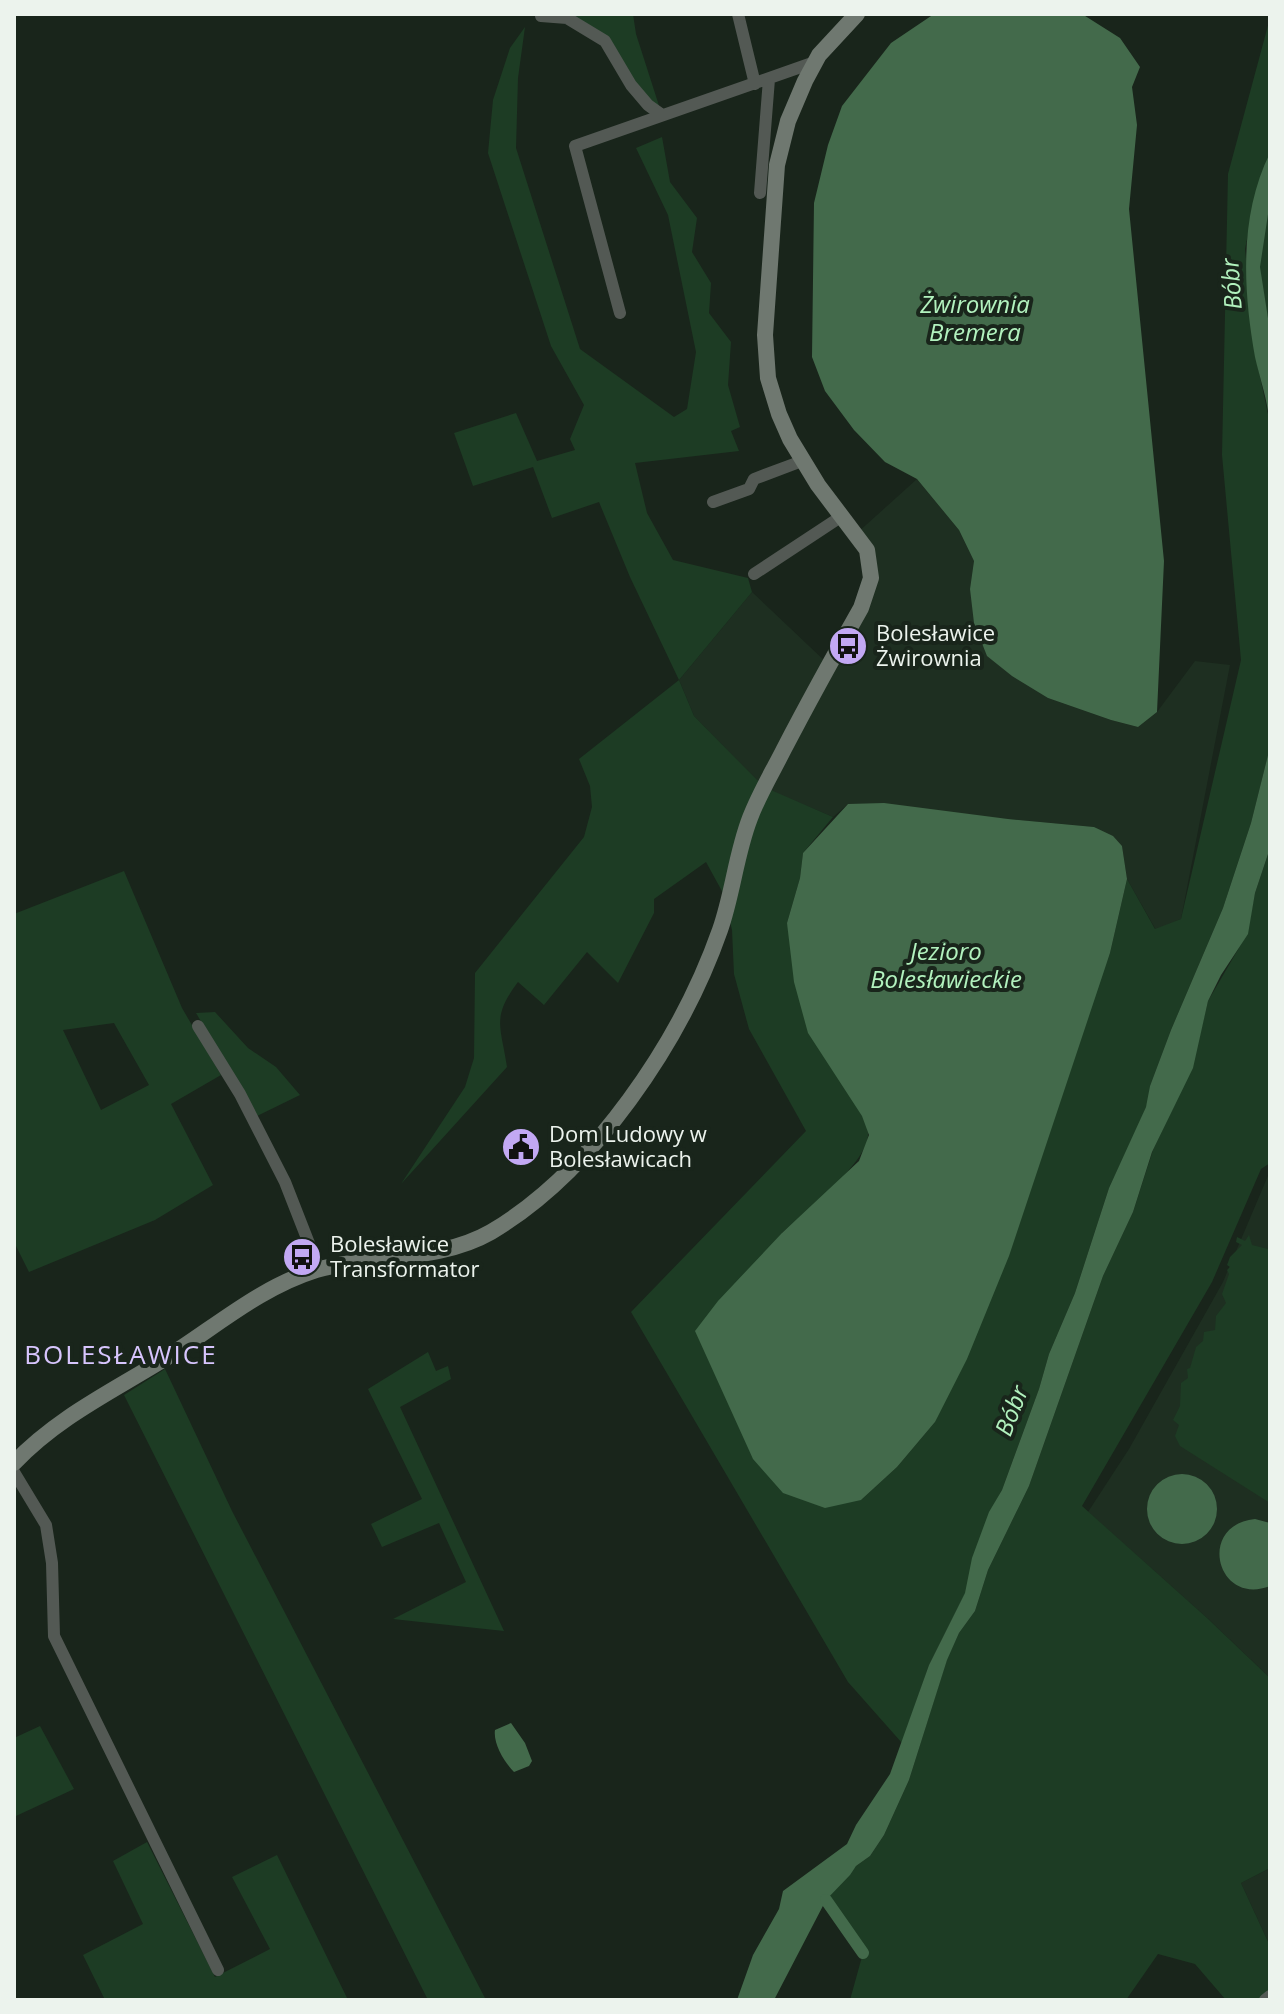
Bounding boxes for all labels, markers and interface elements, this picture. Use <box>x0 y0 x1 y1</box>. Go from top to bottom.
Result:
water label: Bóbr <box>1212 256 1249 311</box>
water label: Żwirownia Bremera <box>919 287 1030 348</box>
place label: Bolesławice Żwirownia <box>876 617 995 672</box>
bus stop icon: Bolesławice Żwirownia <box>827 625 869 667</box>
water label: Jezioro Bolesławieckie <box>870 934 1022 995</box>
place label: Dom Ludowy w Bolesławicach <box>549 1118 707 1173</box>
public building icon: Dom Ludowy w Bolesławicach <box>500 1126 542 1168</box>
place label: Bolesławice Transformator <box>330 1228 480 1283</box>
bus stop icon: Bolesławice Transformator <box>281 1236 323 1278</box>
district label: BOLESŁAWICE <box>24 1336 218 1372</box>
water label: Bóbr <box>986 1379 1036 1440</box>

